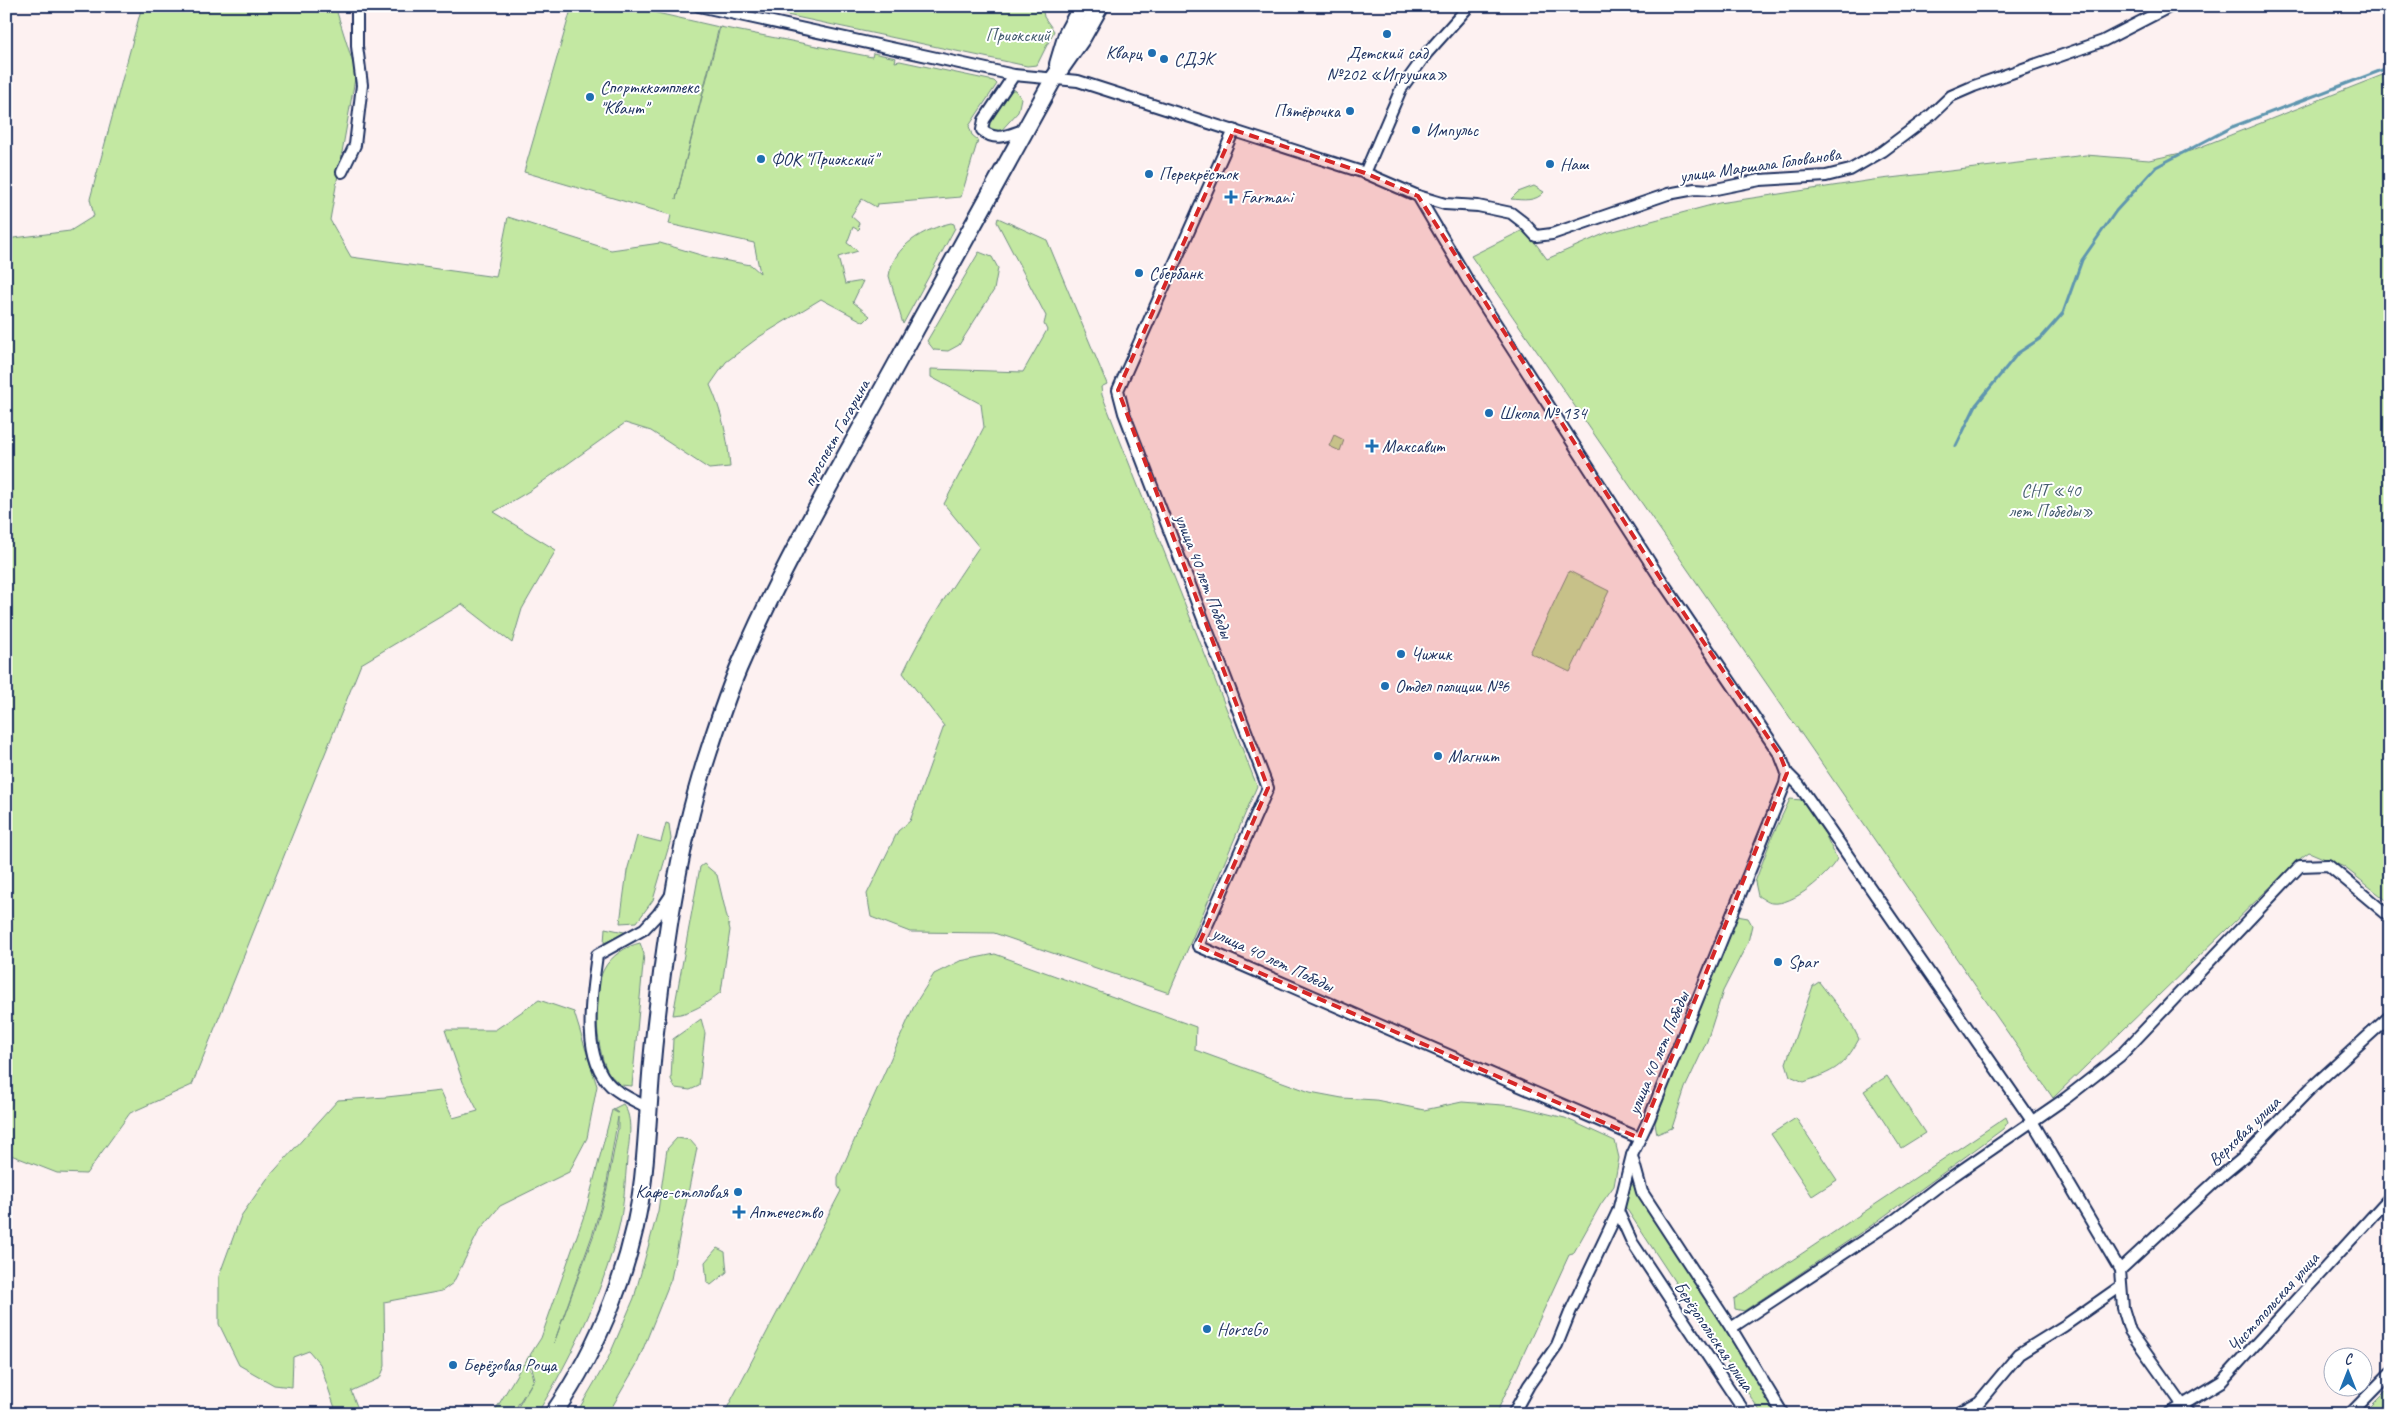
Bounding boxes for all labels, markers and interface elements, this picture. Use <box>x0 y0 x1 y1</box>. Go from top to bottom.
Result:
park label: Приокский <box>986 24 1052 46</box>
marker: Детский сад №202 «Игрушка» <box>1381 28 1393 40</box>
place label: Кварц <box>1106 42 1143 64</box>
place label: Детский сад №202 «Игрушка» <box>1327 42 1448 85</box>
marker: Кварц <box>1146 47 1158 59</box>
place label: СДЭК <box>1174 48 1217 70</box>
marker: СДЭК <box>1158 53 1170 65</box>
place label: Спортккомплекс "Квант" <box>600 76 701 119</box>
marker: Спортккомплекс "Квант" <box>584 91 596 103</box>
place label: Пятёрочка <box>1274 100 1342 122</box>
marker: Пятёрочка <box>1344 105 1356 117</box>
place label: Импульс <box>1426 119 1479 141</box>
marker: Импульс <box>1410 124 1422 136</box>
street label: улица Маршала Голованова <box>1677 143 1844 187</box>
place label: ФОК "Приокский" <box>771 148 882 170</box>
marker: ФОК "Приокский" <box>755 153 767 165</box>
place label: Наш <box>1560 153 1590 175</box>
marker: Наш <box>1544 158 1556 170</box>
place label: Перекрёсток <box>1159 163 1239 185</box>
marker: Перекрёсток <box>1143 168 1155 180</box>
place label: Farmani <box>1241 186 1295 208</box>
marker: Farmani <box>1225 191 1237 203</box>
place label: Сбербанк <box>1149 262 1204 284</box>
marker: Сбербанк <box>1133 267 1145 279</box>
street label: проспект Гагарина <box>798 374 875 490</box>
place label: Школа № 134 <box>1499 402 1588 424</box>
marker: Школа № 134 <box>1483 407 1495 419</box>
place label: Максавит <box>1382 435 1446 457</box>
marker: Максавит <box>1366 440 1378 452</box>
park label: СНТ «40 лет Победы» <box>2009 479 2094 522</box>
street label: улица 40 лет Победы <box>1170 510 1238 643</box>
place label: Чижик <box>1411 643 1453 665</box>
marker: Чижик <box>1395 648 1407 660</box>
place label: Отдел полиции №6 <box>1395 675 1510 697</box>
marker: Отдел полиции №6 <box>1379 680 1391 692</box>
place label: Магнит <box>1448 745 1500 767</box>
marker: Магнит <box>1432 750 1444 762</box>
street label: улица 40 лет Победы <box>1208 921 1338 997</box>
place label: Spar <box>1788 951 1819 973</box>
marker: Spar <box>1772 956 1784 968</box>
street label: улица 40 лет Победы <box>1622 987 1694 1119</box>
street label: Верховая улица <box>2203 1090 2285 1171</box>
place label: Кафе-столовая <box>635 1181 729 1203</box>
marker: Кафе-столовая <box>732 1186 744 1198</box>
place label: Аптечество <box>749 1201 824 1223</box>
marker: Аптечество <box>733 1206 745 1218</box>
street label: Чистопольская улица <box>2222 1246 2325 1357</box>
street label: Берёзопольская улица <box>1668 1277 1760 1397</box>
place label: HorseGo <box>1217 1318 1269 1340</box>
marker: HorseGo <box>1201 1323 1213 1335</box>
north arrow <box>2324 1348 2374 1398</box>
text: С <box>2345 1351 2354 1368</box>
place label: Берёзовая Роща <box>463 1354 558 1377</box>
marker: Берёзовая Роща <box>447 1359 459 1371</box>

